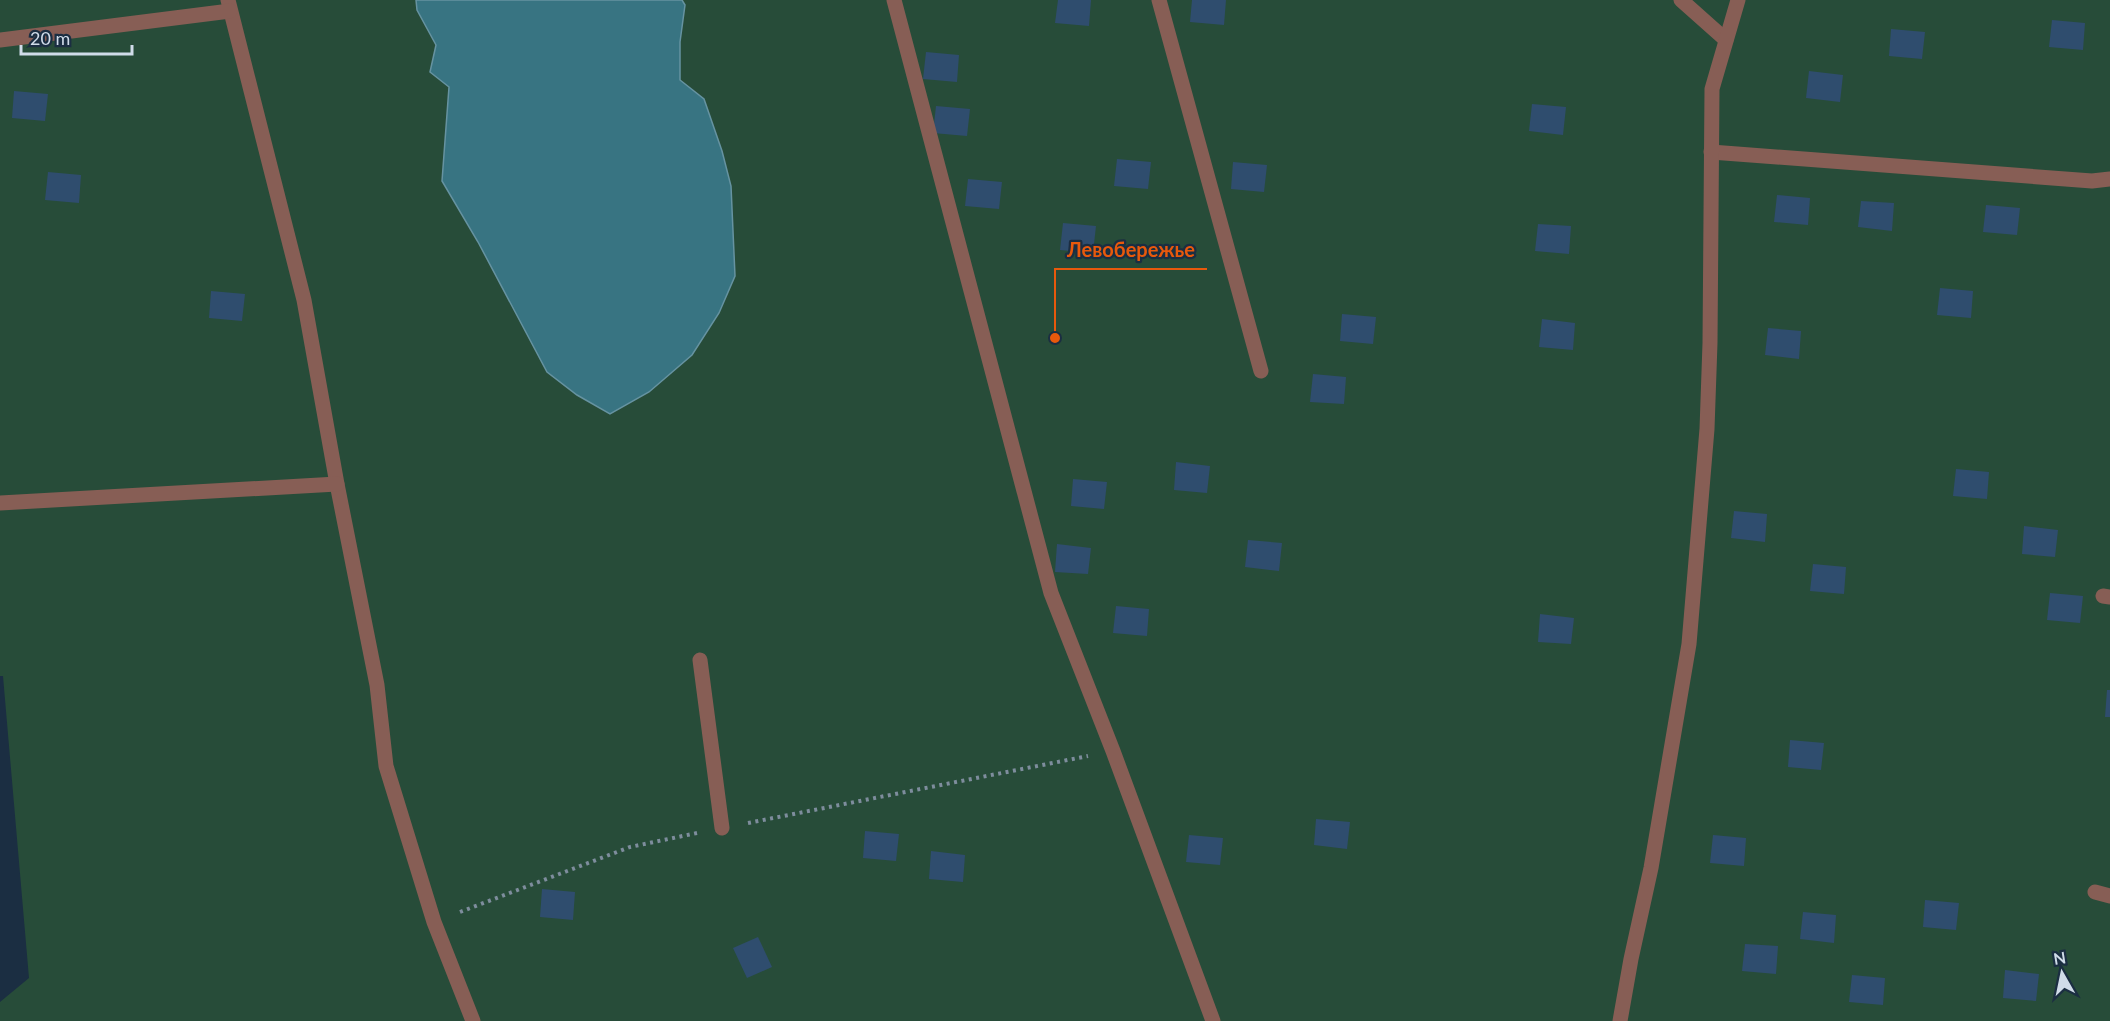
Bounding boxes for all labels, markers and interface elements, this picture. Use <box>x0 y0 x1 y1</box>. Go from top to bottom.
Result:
scale bar <box>21 18 132 56</box>
text: 20 m <box>30 27 70 49</box>
callout: Левобережье <box>1055 231 1207 269</box>
text: Левобережье <box>1066 237 1195 261</box>
north arrow <box>2032 943 2092 1003</box>
text: N <box>2052 947 2067 968</box>

